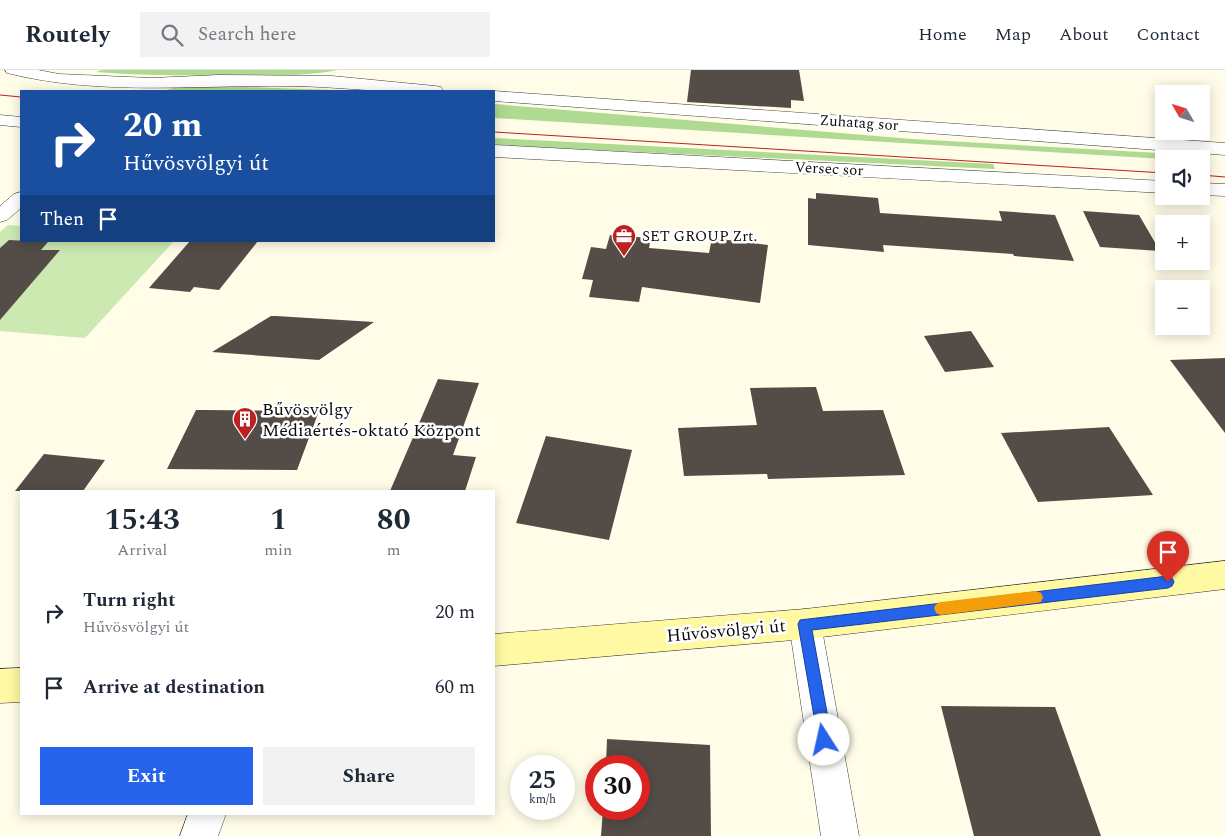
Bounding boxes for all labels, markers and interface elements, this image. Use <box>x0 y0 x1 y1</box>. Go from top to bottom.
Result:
search box <box>140 12 490 57</box>
text: Routely <box>25 17 110 53</box>
text: Search here <box>198 20 296 49</box>
icon: search <box>158 21 186 49</box>
text: Home <box>918 21 967 48</box>
text: Map <box>995 21 1031 48</box>
text: About <box>1059 21 1109 48</box>
text: Contact <box>1137 21 1200 48</box>
north arrow <box>1155 85 1210 140</box>
map controls <box>1155 85 1210 335</box>
text: 20 m <box>123 99 203 152</box>
street label: Zuhatag sor <box>819 109 899 137</box>
icon: right <box>40 110 105 175</box>
text: Hűvösvölgyi út <box>123 147 269 180</box>
button: sound <box>1155 150 1210 205</box>
street label: Versec sor <box>794 156 864 182</box>
text: Then <box>40 205 84 234</box>
icon: arrive <box>94 205 122 233</box>
button: + <box>1155 215 1210 270</box>
office icon: SET GROUP Zrt. <box>611 223 637 257</box>
place label: SET GROUP Zrt. <box>642 225 757 248</box>
button: − <box>1155 280 1210 335</box>
place label: Bűvösvölgy Médiaértés-oktató Központ <box>262 396 481 444</box>
building icon: Bűvösvölgy Médiaértés-oktató Központ <box>232 406 258 440</box>
text: 15:43 <box>104 497 180 543</box>
text: 1 <box>270 497 287 543</box>
text: 80 <box>377 497 411 543</box>
pin <box>1147 531 1189 582</box>
text: Arrival <box>117 538 167 562</box>
text: min <box>264 538 292 562</box>
text: m <box>387 538 401 562</box>
icon: arrive <box>1154 538 1182 566</box>
text: Turn right <box>83 586 176 615</box>
text: 20 m <box>435 598 475 627</box>
icon: right <box>40 599 68 627</box>
street label: Hűvösvölgyi út <box>665 612 787 650</box>
text: Hűvösvölgyi út <box>83 615 189 639</box>
text: Arrive at destination <box>83 673 265 702</box>
text: 60 m <box>435 673 475 702</box>
icon: arrive <box>40 674 68 702</box>
position arrow <box>797 713 849 765</box>
button: Exit <box>40 747 253 805</box>
button: Share <box>263 747 475 805</box>
speed limit sign: 30 <box>585 755 650 820</box>
text: 25 <box>528 762 557 800</box>
text: km/h <box>529 790 556 809</box>

